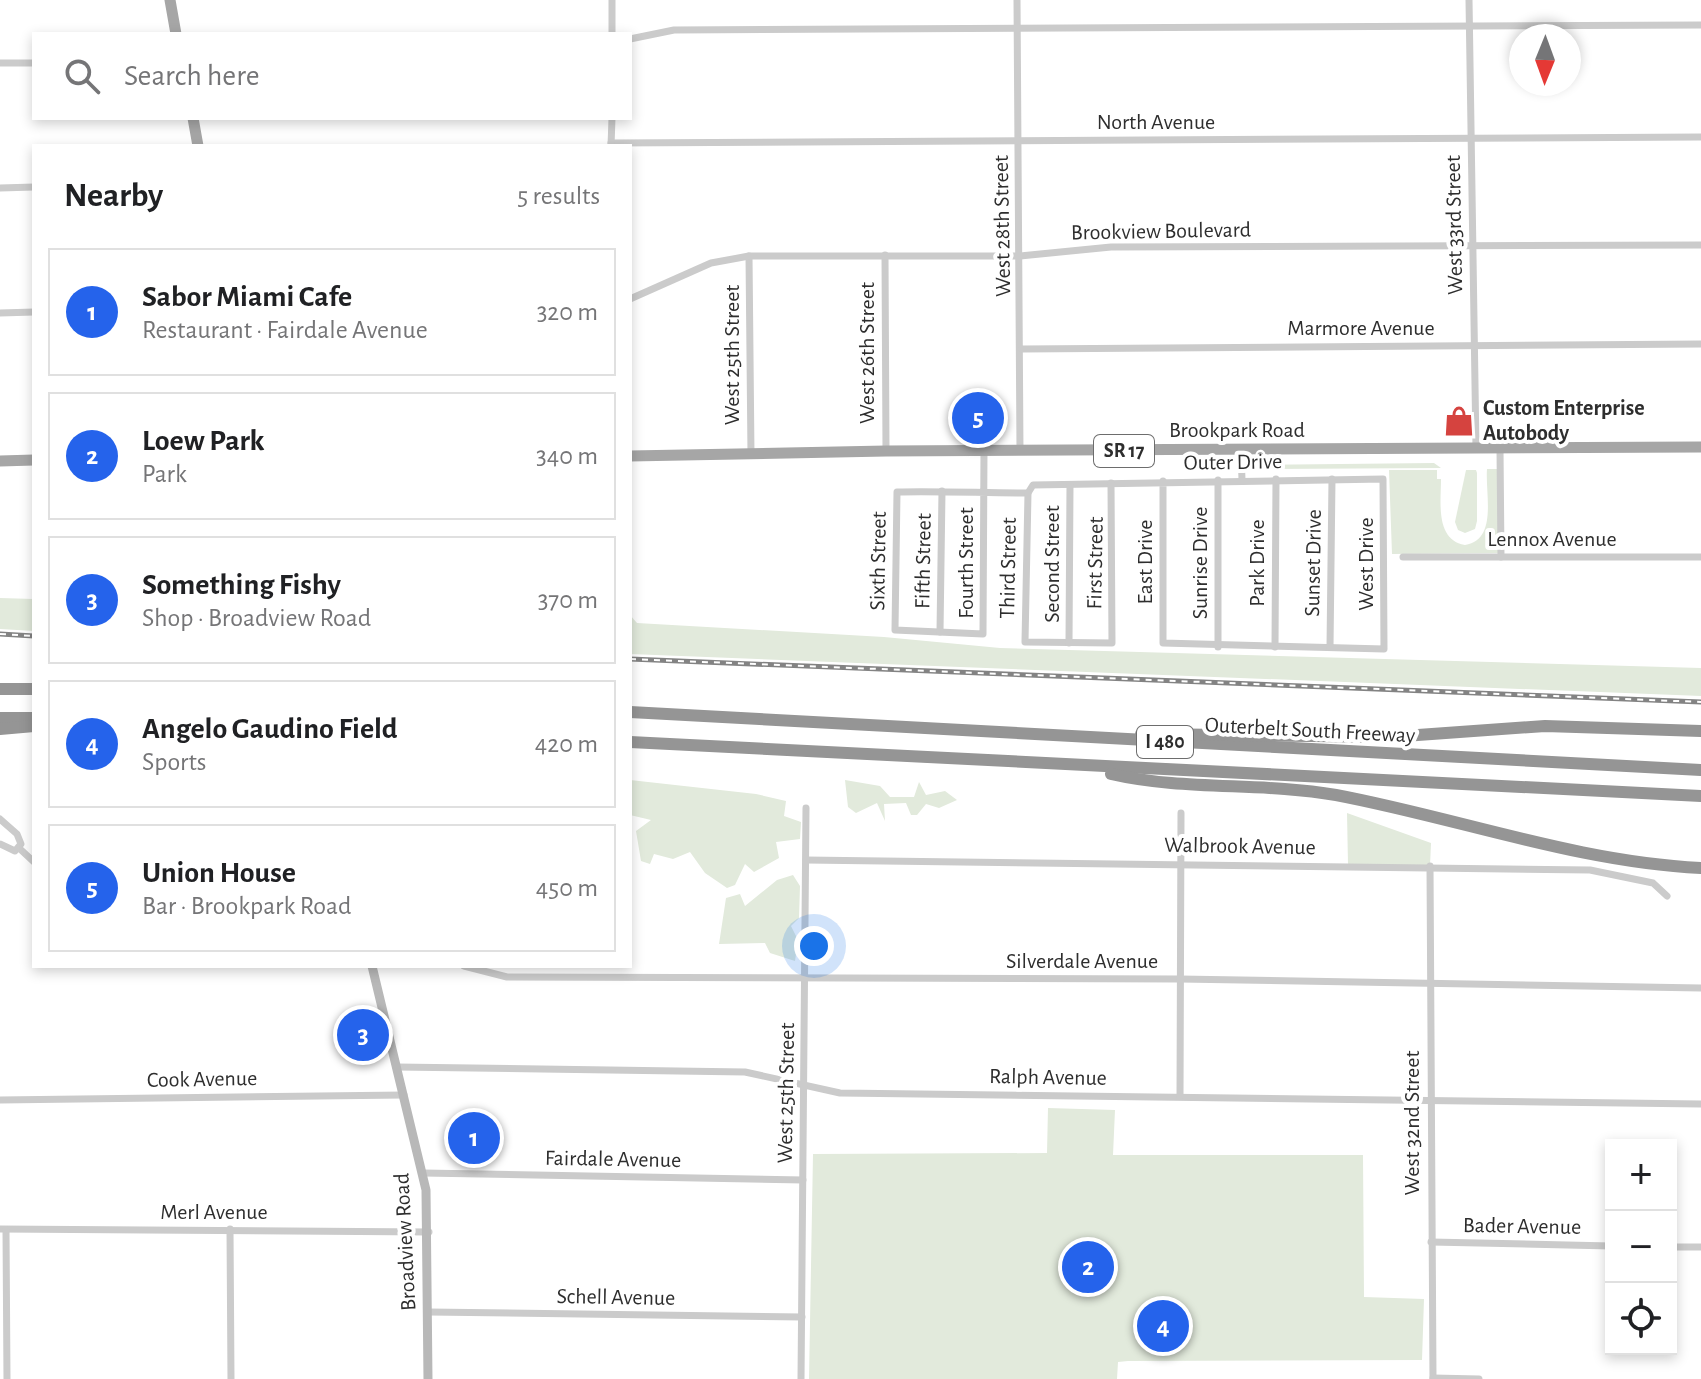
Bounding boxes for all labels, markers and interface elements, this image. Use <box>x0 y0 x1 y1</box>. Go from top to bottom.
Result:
north arrow <box>1509 24 1581 96</box>
search box <box>32 32 632 120</box>
icon: search <box>60 54 104 98</box>
text: Search here <box>124 61 260 91</box>
street label: North Avenue <box>1097 111 1215 133</box>
street label: West 28th Street <box>990 155 1014 297</box>
street label: West 33rd Street <box>1442 155 1466 295</box>
text: Nearby <box>64 179 163 213</box>
text: 5 results <box>517 183 600 209</box>
street label: Brookview Boulevard <box>1071 218 1251 244</box>
text: Sabor Miami Cafe <box>142 282 352 312</box>
street label: West 26th Street <box>856 282 878 424</box>
street label: West 25th Street <box>721 285 743 425</box>
text: 1 <box>87 299 97 325</box>
text: 320 m <box>537 299 598 325</box>
text: Restaurant · Fairdale Avenue <box>142 317 428 343</box>
street label: Marmore Avenue <box>1287 317 1435 339</box>
pin: 5 <box>952 388 1004 448</box>
place label: Custom Enterprise Autobody <box>1483 397 1645 445</box>
shop icon: Custom Enterprise Autobody <box>1442 404 1476 438</box>
street label: Brookpark Road <box>1169 419 1305 441</box>
text: Loew Park <box>142 426 264 456</box>
road number: SR 17 <box>1094 435 1154 467</box>
text: 2 <box>86 443 98 469</box>
text: 340 m <box>536 443 598 469</box>
street label: Outer Drive <box>1184 450 1282 474</box>
text: Park <box>142 461 187 487</box>
street label: Second Street <box>1041 505 1063 623</box>
street label: Fourth Street <box>955 507 977 619</box>
street label: Sunrise Drive <box>1189 507 1211 619</box>
street label: Sunset Drive <box>1301 509 1325 617</box>
street label: Sixth Street <box>866 511 890 611</box>
street label: Fifth Street <box>911 513 935 609</box>
street label: Third Street <box>996 517 1020 619</box>
street label: First Street <box>1083 517 1107 609</box>
street label: West Drive <box>1355 517 1377 611</box>
street label: Park Drive <box>1246 519 1268 607</box>
street label: East Drive <box>1134 520 1156 604</box>
street label: Lennox Avenue <box>1487 528 1617 550</box>
text: Something Fishy <box>142 570 341 600</box>
text: 3 <box>86 587 98 613</box>
text: 370 m <box>538 587 598 613</box>
text: Shop · Broadview Road <box>142 605 371 631</box>
text: Angelo Gaudino Field <box>142 714 398 744</box>
street label: Outerbelt South Freeway <box>1204 714 1416 747</box>
road number: I 480 <box>1137 726 1193 758</box>
text: 4 <box>85 731 99 757</box>
text: 420 m <box>535 731 598 757</box>
text: Sports <box>142 749 206 775</box>
street label: Walbrook Avenue <box>1164 834 1316 858</box>
text: Union House <box>142 858 296 888</box>
text: 5 <box>86 875 98 901</box>
text: 450 m <box>536 875 598 901</box>
text: Bar · Brookpark Road <box>142 893 351 919</box>
your location <box>794 926 834 966</box>
street label: Silverdale Avenue <box>1006 950 1158 972</box>
pin: 3 <box>337 1005 389 1065</box>
street label: West 25th Street <box>774 1022 798 1164</box>
street label: West 32nd Street <box>1401 1051 1423 1195</box>
street label: Ralph Avenue <box>989 1065 1107 1089</box>
street label: Cook Avenue <box>147 1067 257 1091</box>
pin: 1 <box>448 1108 500 1168</box>
map controls <box>1605 1139 1677 1355</box>
button: + <box>1605 1139 1677 1211</box>
street label: Fairdale Avenue <box>545 1147 681 1171</box>
street label: Broadview Road <box>390 1173 420 1311</box>
street label: Merl Avenue <box>160 1201 268 1223</box>
button: − <box>1605 1211 1677 1283</box>
street label: Bader Avenue <box>1463 1214 1581 1238</box>
pin: 2 <box>1062 1237 1114 1297</box>
button: locate <box>1605 1283 1677 1355</box>
street label: Schell Avenue <box>557 1285 675 1309</box>
pin: 4 <box>1137 1296 1189 1356</box>

